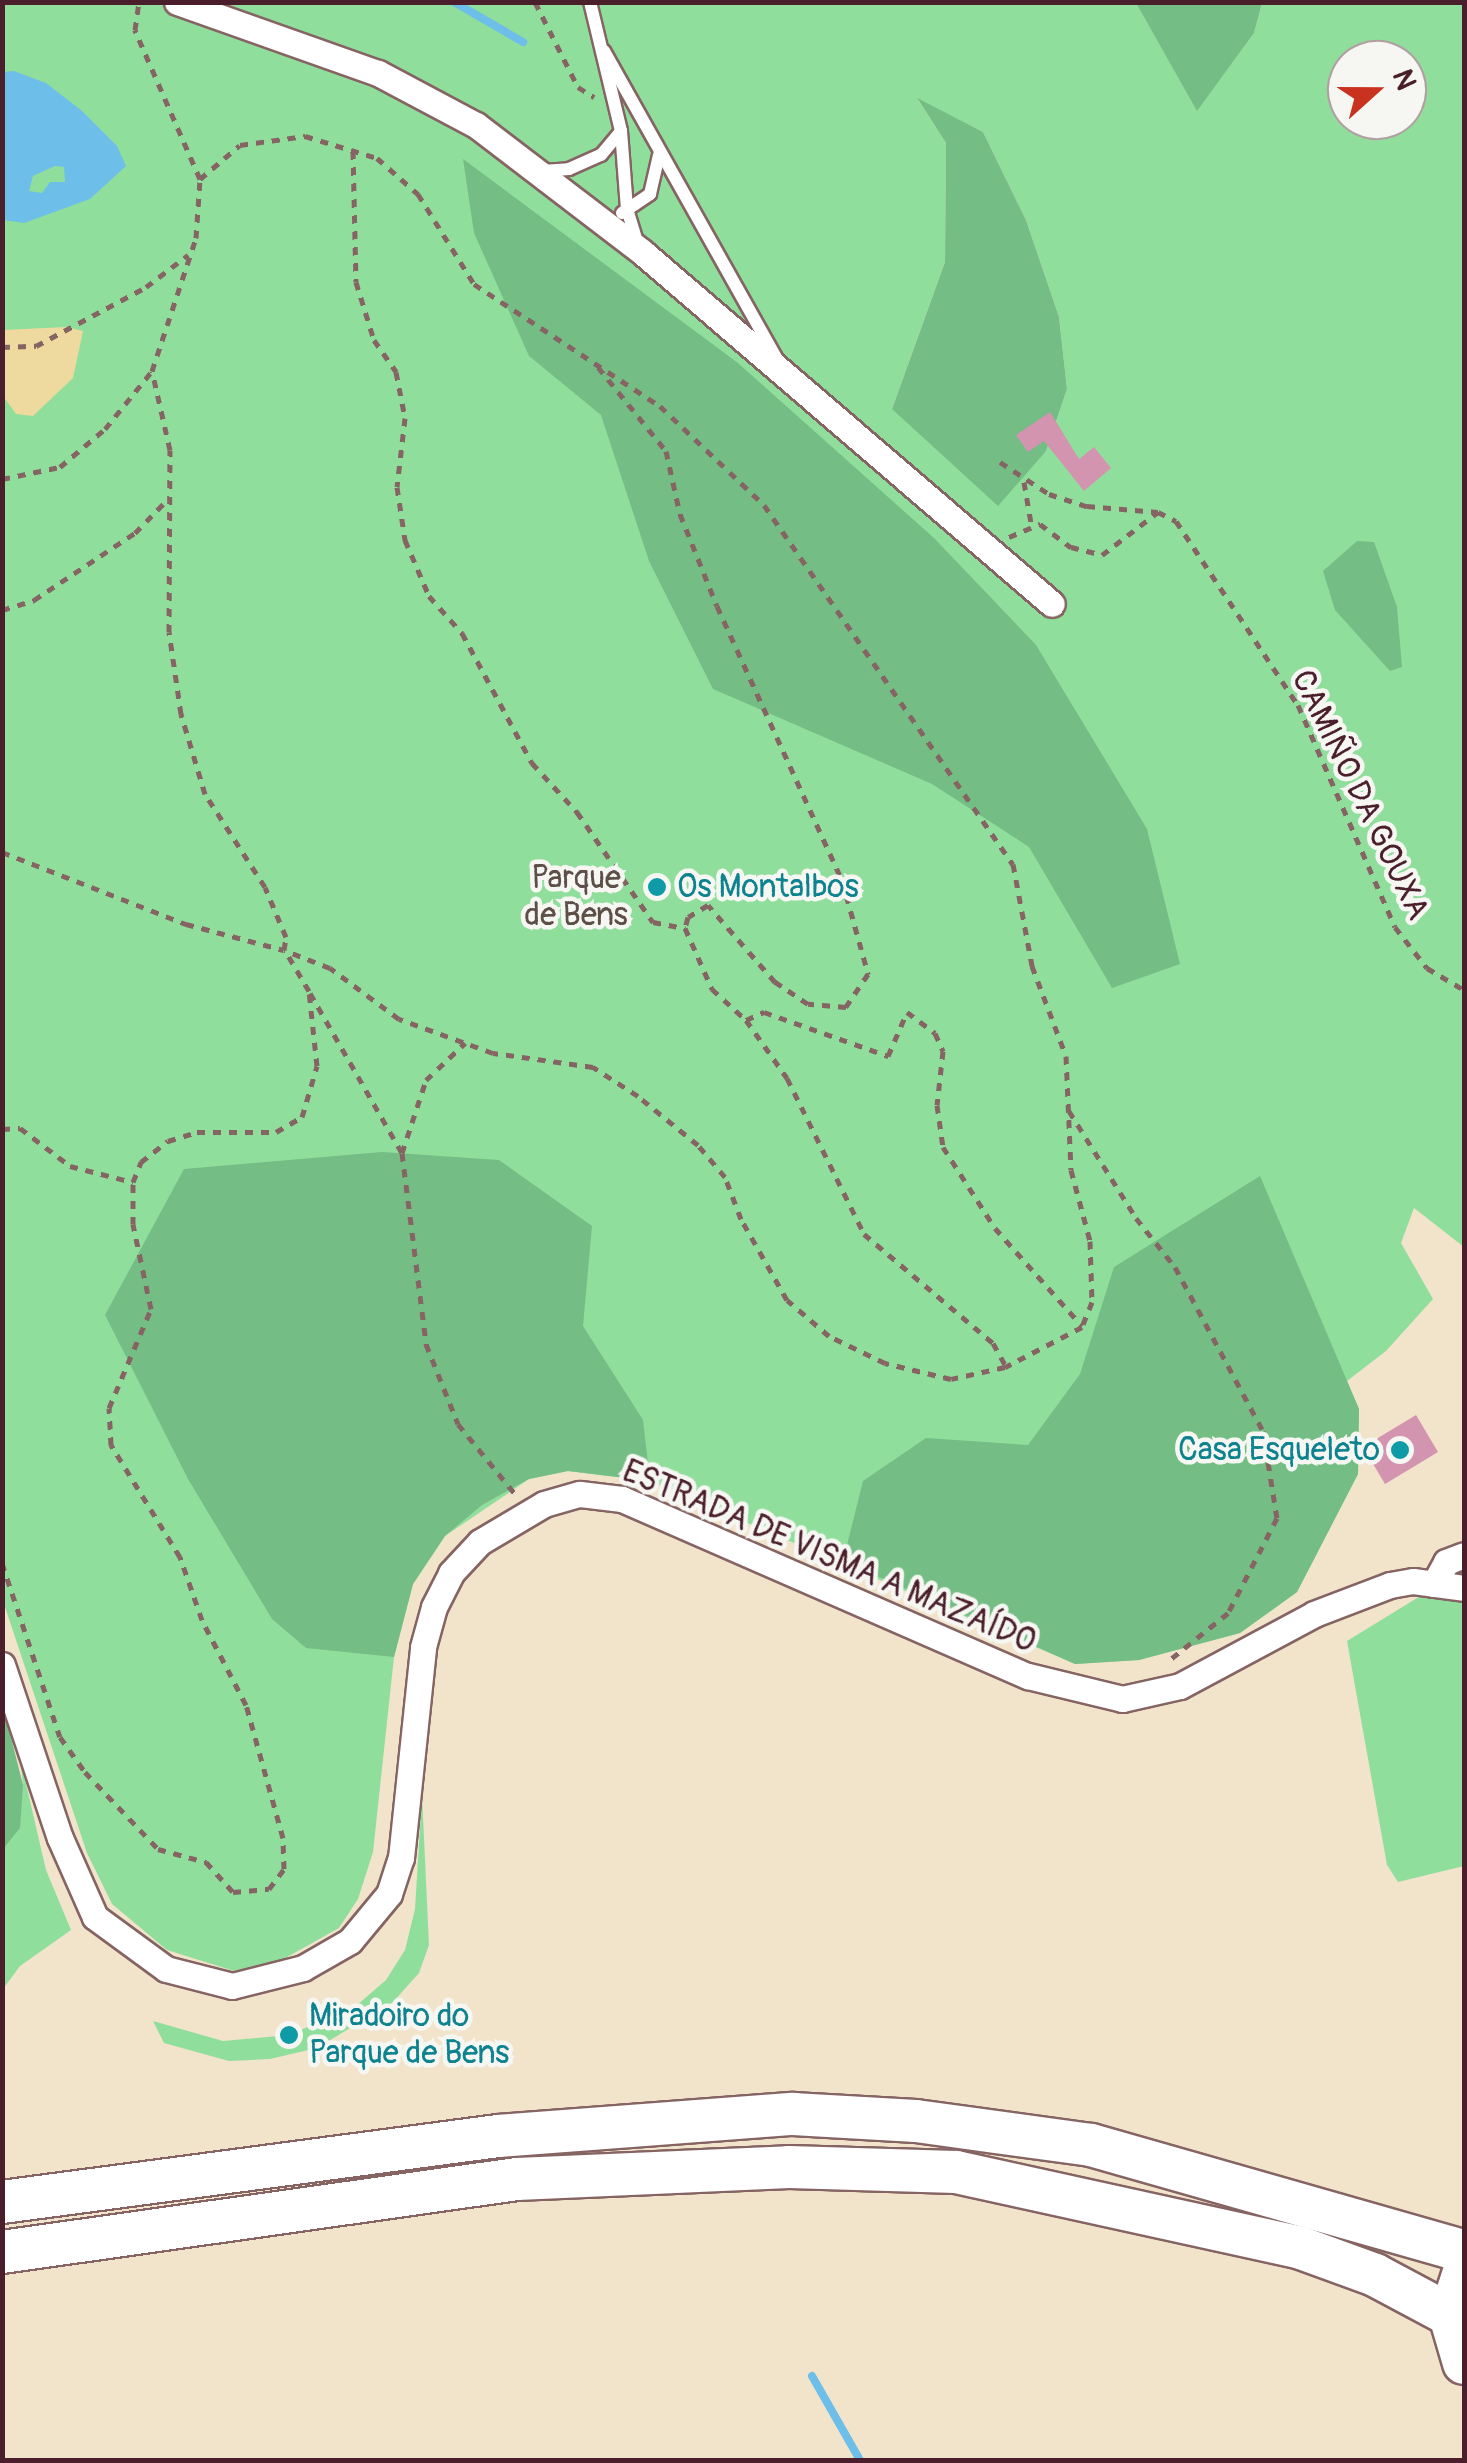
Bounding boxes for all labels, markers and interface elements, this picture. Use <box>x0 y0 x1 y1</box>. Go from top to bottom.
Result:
north arrow <box>1327 40 1427 140</box>
text: N <box>1384 65 1423 95</box>
street label: CAMIÑO DA GOUXA <box>1283 664 1437 926</box>
park label: Parque de Bens <box>524 860 628 935</box>
place label: Os Montalbos <box>677 868 859 906</box>
marker: Os Montalbos <box>646 876 668 898</box>
place label: Casa Esqueleto <box>1178 1431 1380 1469</box>
marker: Casa Esqueleto <box>1389 1439 1411 1461</box>
street label: ESTRADA DE VISMA A MAZAÍDO <box>617 1452 1041 1662</box>
place label: Miradoiro do Parque de Bens <box>309 1998 509 2073</box>
marker: Miradoiro do Parque de Bens <box>278 2024 300 2046</box>

